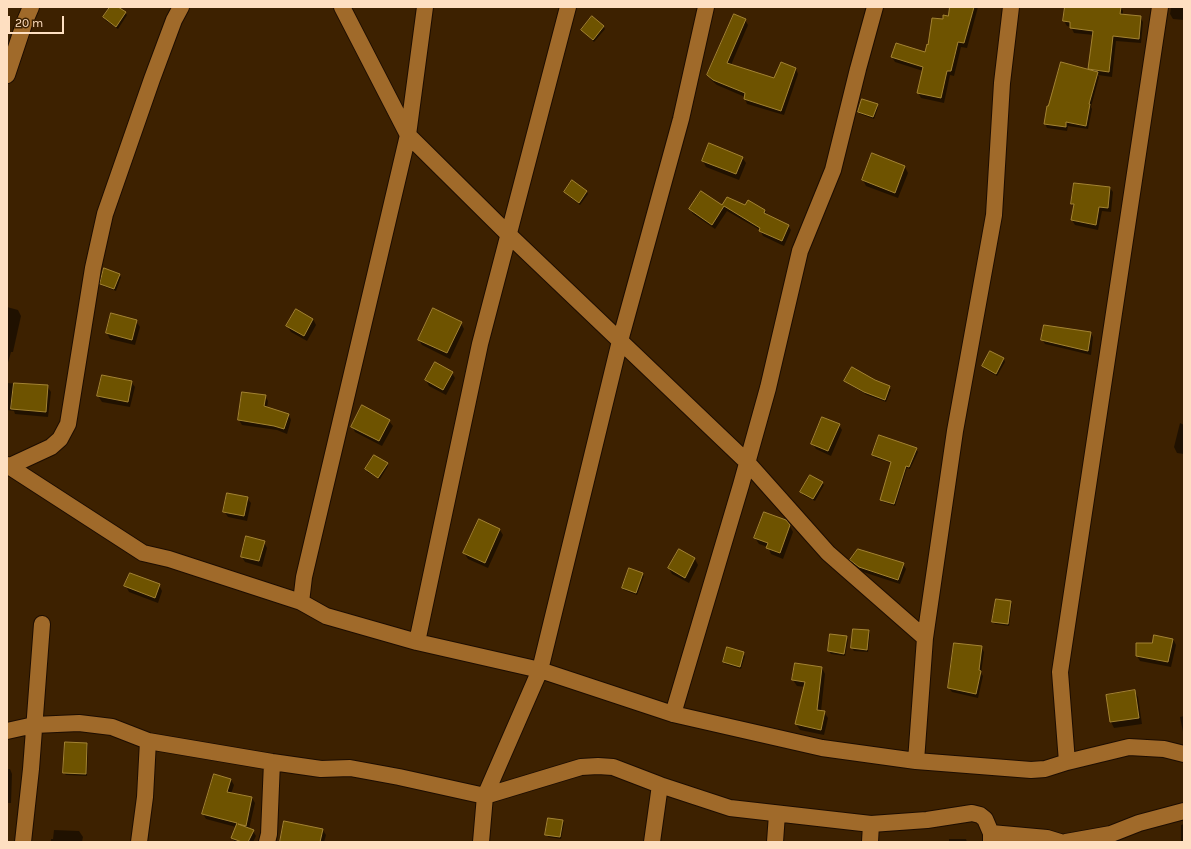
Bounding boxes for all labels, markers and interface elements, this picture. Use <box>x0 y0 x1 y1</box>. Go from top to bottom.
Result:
scale bar <box>10 8 66 34</box>
text: 20 m <box>15 16 43 30</box>

